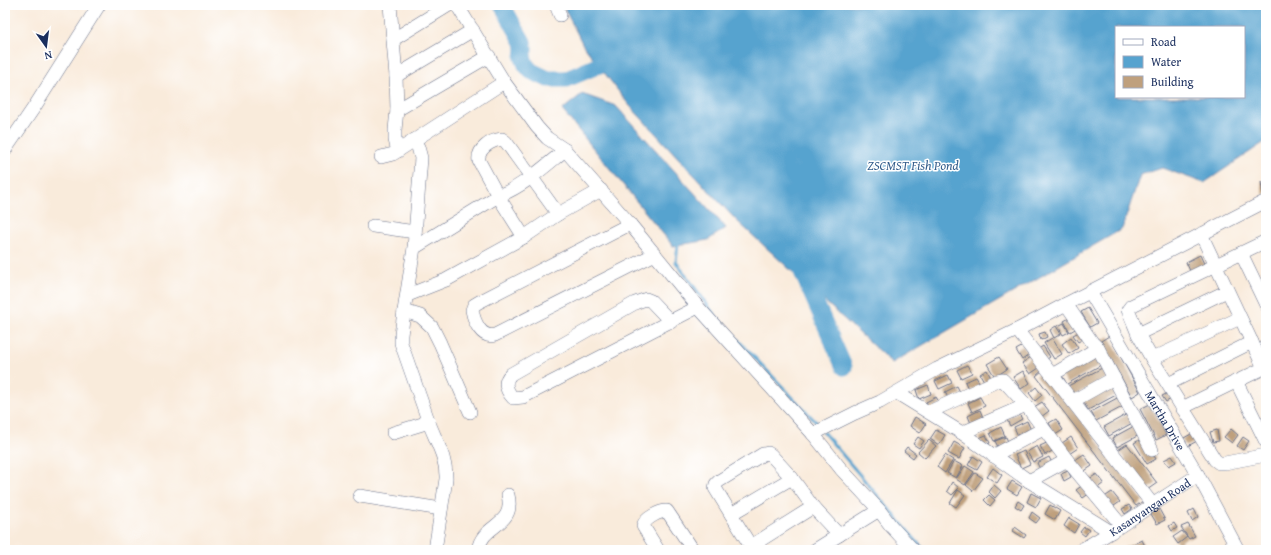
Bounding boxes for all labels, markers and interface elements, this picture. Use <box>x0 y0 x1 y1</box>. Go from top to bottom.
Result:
north arrow <box>26 26 66 66</box>
legend <box>1115 26 1245 98</box>
text: Road <box>1151 33 1177 50</box>
text: N <box>42 47 54 65</box>
text: Water <box>1151 53 1181 70</box>
text: Building <box>1151 73 1194 90</box>
water label: ZSCMST Fish Pond <box>867 156 959 175</box>
street label: Martha Drive <box>1141 387 1190 454</box>
street label: Kasanyangan Road <box>1105 473 1194 540</box>

